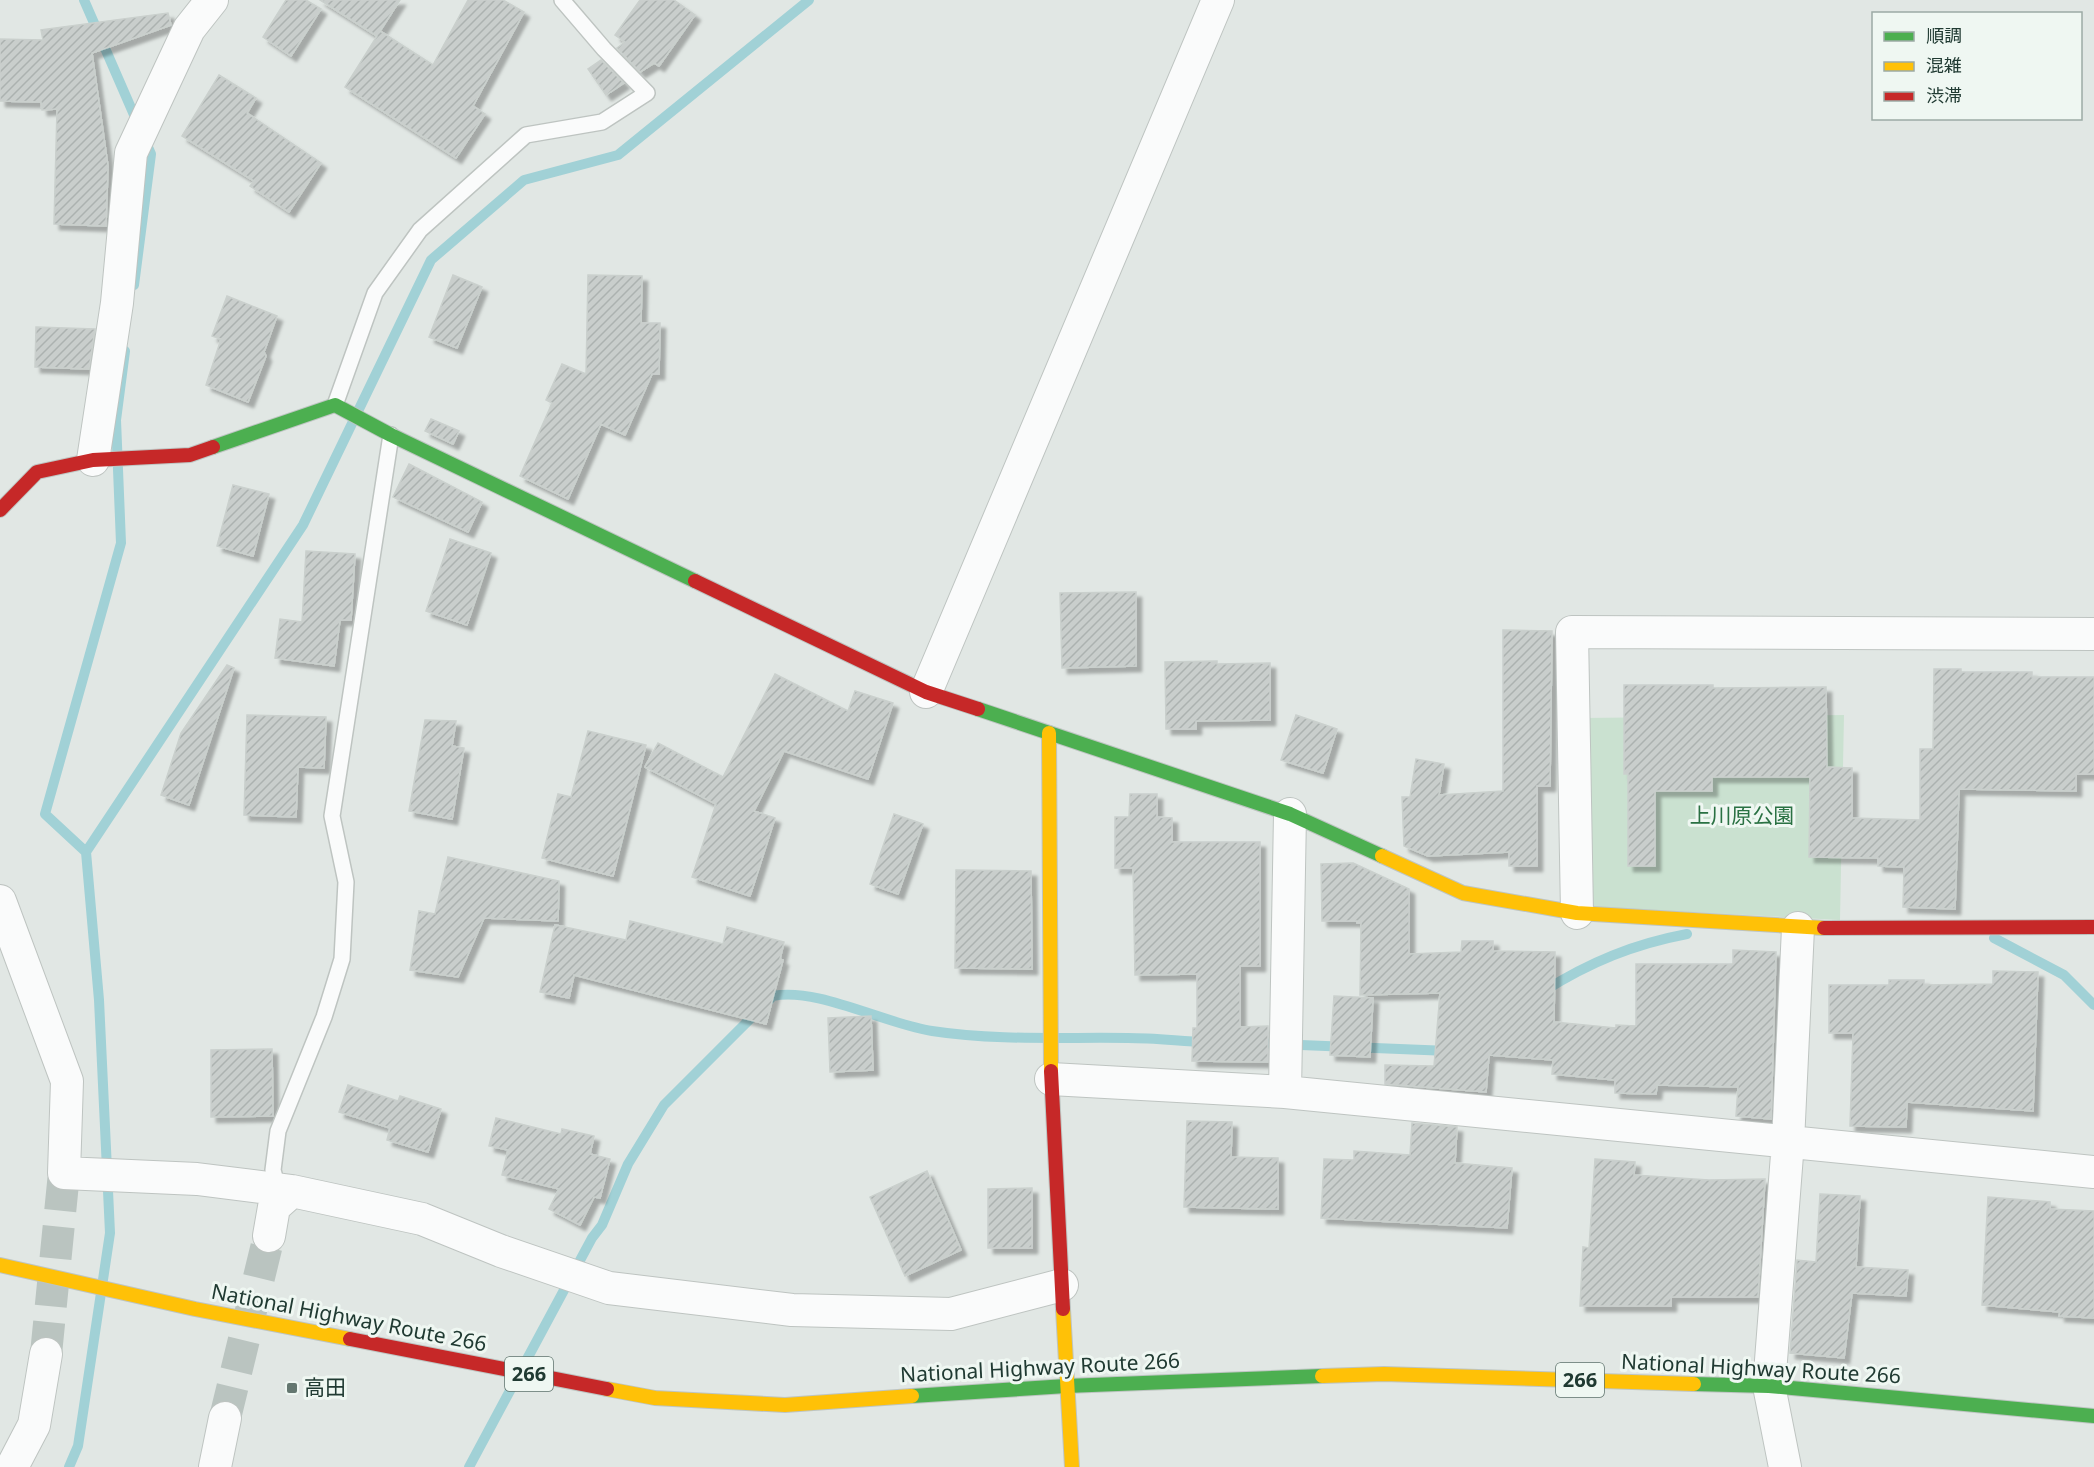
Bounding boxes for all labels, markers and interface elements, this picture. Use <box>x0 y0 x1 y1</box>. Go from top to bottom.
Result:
legend <box>1872 12 2082 120</box>
text: 順調 <box>1926 23 1962 47</box>
text: 混雑 <box>1926 53 1962 77</box>
text: 渋滞 <box>1926 83 1962 107</box>
park label: 上川原公園 <box>1690 801 1795 829</box>
street label: National Highway Route 266 <box>209 1277 489 1357</box>
street label: National Highway Route 266 <box>899 1346 1181 1388</box>
street label: National Highway Route 266 <box>1620 1347 1902 1389</box>
road number: 266 <box>505 1357 553 1391</box>
road number: 266 <box>1556 1363 1604 1397</box>
place label: 高田 <box>304 1373 346 1401</box>
marker: 高田 <box>285 1381 299 1395</box>

